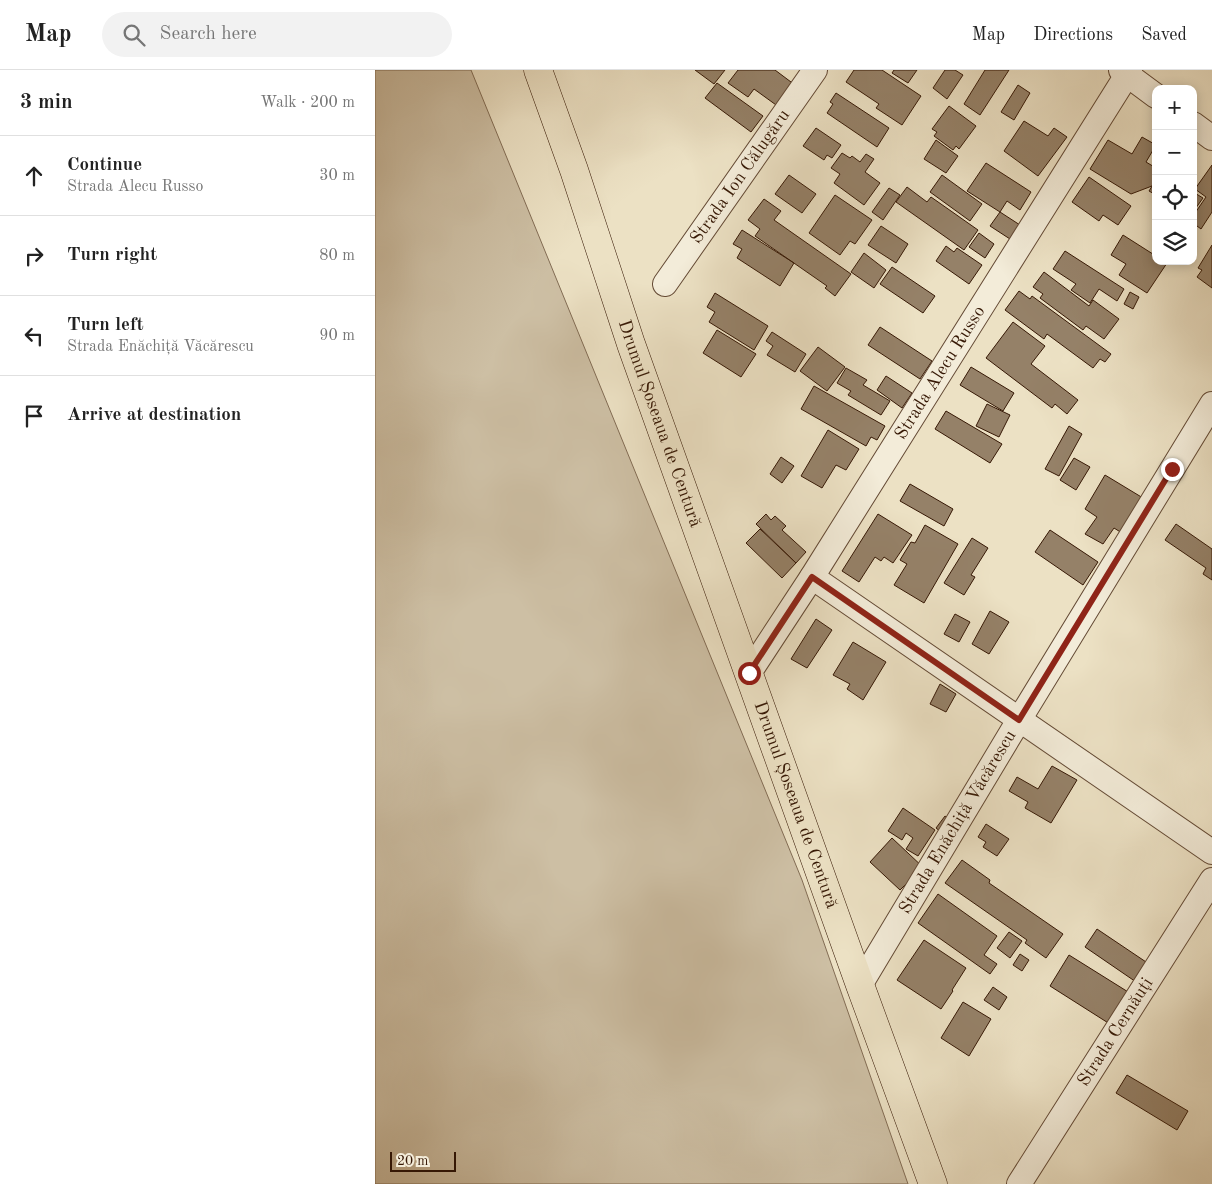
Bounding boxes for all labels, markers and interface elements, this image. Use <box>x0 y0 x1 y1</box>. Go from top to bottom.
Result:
search box <box>102 12 452 57</box>
icon: search <box>120 21 148 49</box>
text: Map <box>25 23 72 47</box>
text: Search here <box>160 25 257 44</box>
text: Map <box>972 26 1005 44</box>
text: Directions <box>1033 26 1113 44</box>
text: Saved <box>1141 26 1187 44</box>
map controls <box>1152 85 1197 265</box>
button: + <box>1152 85 1197 130</box>
text: 3 min <box>20 92 73 113</box>
text: Walk · 200 m <box>260 95 355 111</box>
street label: Strada Ion Călugăru <box>687 106 793 247</box>
button: − <box>1152 130 1197 175</box>
text: Continue <box>67 156 142 175</box>
icon: ahead <box>20 162 48 190</box>
text: 30 m <box>319 168 355 184</box>
button: locate <box>1152 175 1197 220</box>
text: Strada Alecu Russo <box>67 179 203 195</box>
button: layers <box>1152 220 1197 265</box>
icon: right <box>20 242 48 270</box>
text: Turn right <box>67 246 157 265</box>
text: 80 m <box>319 248 355 264</box>
street label: Strada Alecu Russo <box>892 303 989 443</box>
text: Turn left <box>67 316 144 335</box>
street label: Drumul Șoseaua de Centură <box>615 318 705 530</box>
icon: left <box>20 322 48 350</box>
text: 90 m <box>319 328 355 344</box>
text: Strada Enăchiță Văcărescu <box>67 339 254 355</box>
icon: arrive <box>20 402 48 430</box>
text: Arrive at destination <box>67 406 241 425</box>
route end <box>1161 458 1184 481</box>
route start <box>738 662 761 685</box>
street label: Drumul Șoseaua de Centură <box>750 699 841 911</box>
street label: Strada Enăchiță Văcărescu <box>896 727 1020 917</box>
street label: Strada Cernăuți <box>1075 975 1156 1089</box>
scale bar <box>390 1149 456 1172</box>
text: 20 m <box>397 1154 428 1168</box>

